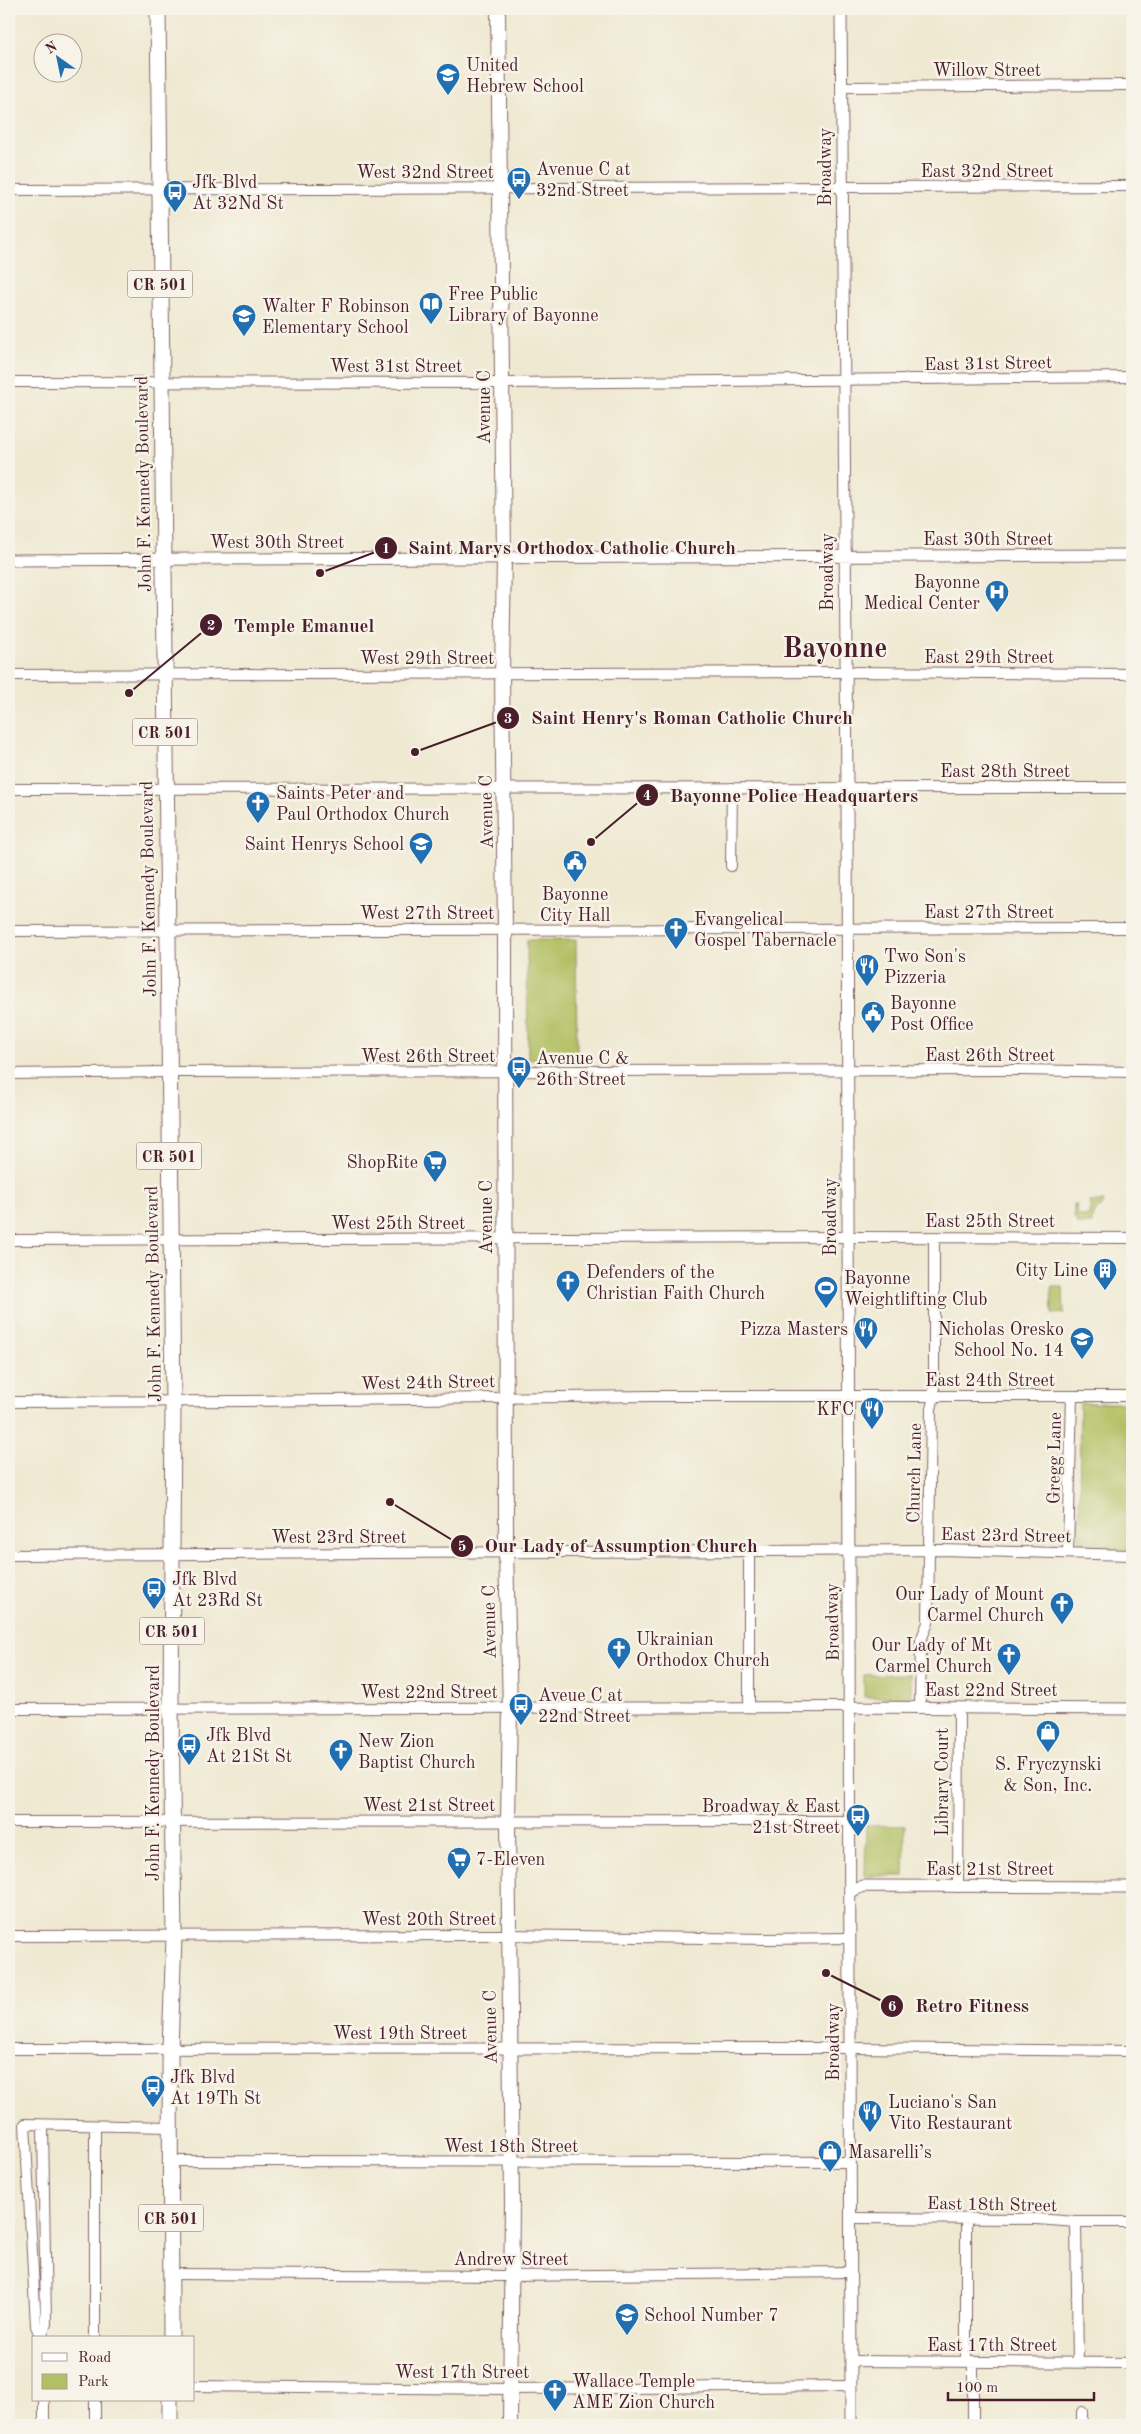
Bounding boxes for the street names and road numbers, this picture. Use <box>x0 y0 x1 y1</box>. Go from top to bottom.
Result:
street label: Willow Street <box>933 62 1041 80</box>
street label: Broadway <box>817 127 835 206</box>
street label: East 32nd Street <box>920 163 1054 181</box>
street label: West 32nd Street <box>356 164 494 182</box>
road number: CR 501 <box>128 270 192 298</box>
street label: East 31st Street <box>924 354 1052 374</box>
street label: West 31st Street <box>330 358 462 376</box>
street label: Avenue C <box>476 370 494 444</box>
street label: John F. Kennedy Boulevard <box>133 376 155 592</box>
street label: East 30th Street <box>923 531 1053 549</box>
street label: Broadway <box>819 532 837 611</box>
street label: West 30th Street <box>210 534 344 552</box>
street label: East 29th Street <box>924 649 1054 667</box>
street label: West 29th Street <box>360 650 494 668</box>
road number: CR 501 <box>132 719 198 746</box>
street label: East 28th Street <box>940 763 1070 781</box>
street label: Avenue C <box>477 775 497 849</box>
street label: John F. Kennedy Boulevard <box>138 781 160 997</box>
street label: East 27th Street <box>924 904 1054 922</box>
street label: West 27th Street <box>360 905 494 923</box>
street label: East 26th Street <box>925 1047 1055 1065</box>
street label: West 26th Street <box>361 1048 495 1066</box>
road number: CR 501 <box>136 1142 202 1170</box>
street label: Broadway <box>822 1177 840 1256</box>
street label: Avenue C <box>478 1180 496 1254</box>
street label: John F. Kennedy Boulevard <box>143 1186 165 1402</box>
street label: East 25th Street <box>925 1213 1055 1231</box>
street label: West 25th Street <box>331 1215 465 1233</box>
street label: East 24th Street <box>925 1372 1055 1390</box>
street label: West 24th Street <box>361 1373 495 1393</box>
street label: Gregg Lane <box>1045 1412 1065 1504</box>
street label: Church Lane <box>905 1423 925 1523</box>
street label: East 23rd Street <box>940 1526 1072 1546</box>
street label: West 23rd Street <box>271 1529 407 1547</box>
street label: Broadway <box>823 1582 843 1661</box>
street label: Avenue C <box>480 1585 500 1659</box>
road number: CR 501 <box>140 1618 204 1644</box>
street label: John F. Kennedy Boulevard <box>145 1665 163 1881</box>
street label: East 22nd Street <box>924 1682 1058 1700</box>
street label: West 22nd Street <box>360 1684 498 1702</box>
street label: Library Court <box>934 1728 952 1836</box>
street label: West 21st Street <box>363 1797 495 1815</box>
street label: East 21st Street <box>926 1861 1054 1879</box>
street label: West 20th Street <box>362 1911 496 1929</box>
street label: Avenue C <box>481 1990 501 2064</box>
street label: Broadway <box>825 2002 843 2081</box>
street label: West 19th Street <box>333 2025 467 2043</box>
street label: West 18th Street <box>444 2138 578 2156</box>
street label: East 18th Street <box>927 2195 1057 2215</box>
road number: CR 501 <box>138 2204 204 2232</box>
street label: Andrew Street <box>453 2251 569 2269</box>
street label: East 17th Street <box>927 2337 1057 2355</box>
street label: West 17th Street <box>395 2364 529 2382</box>

